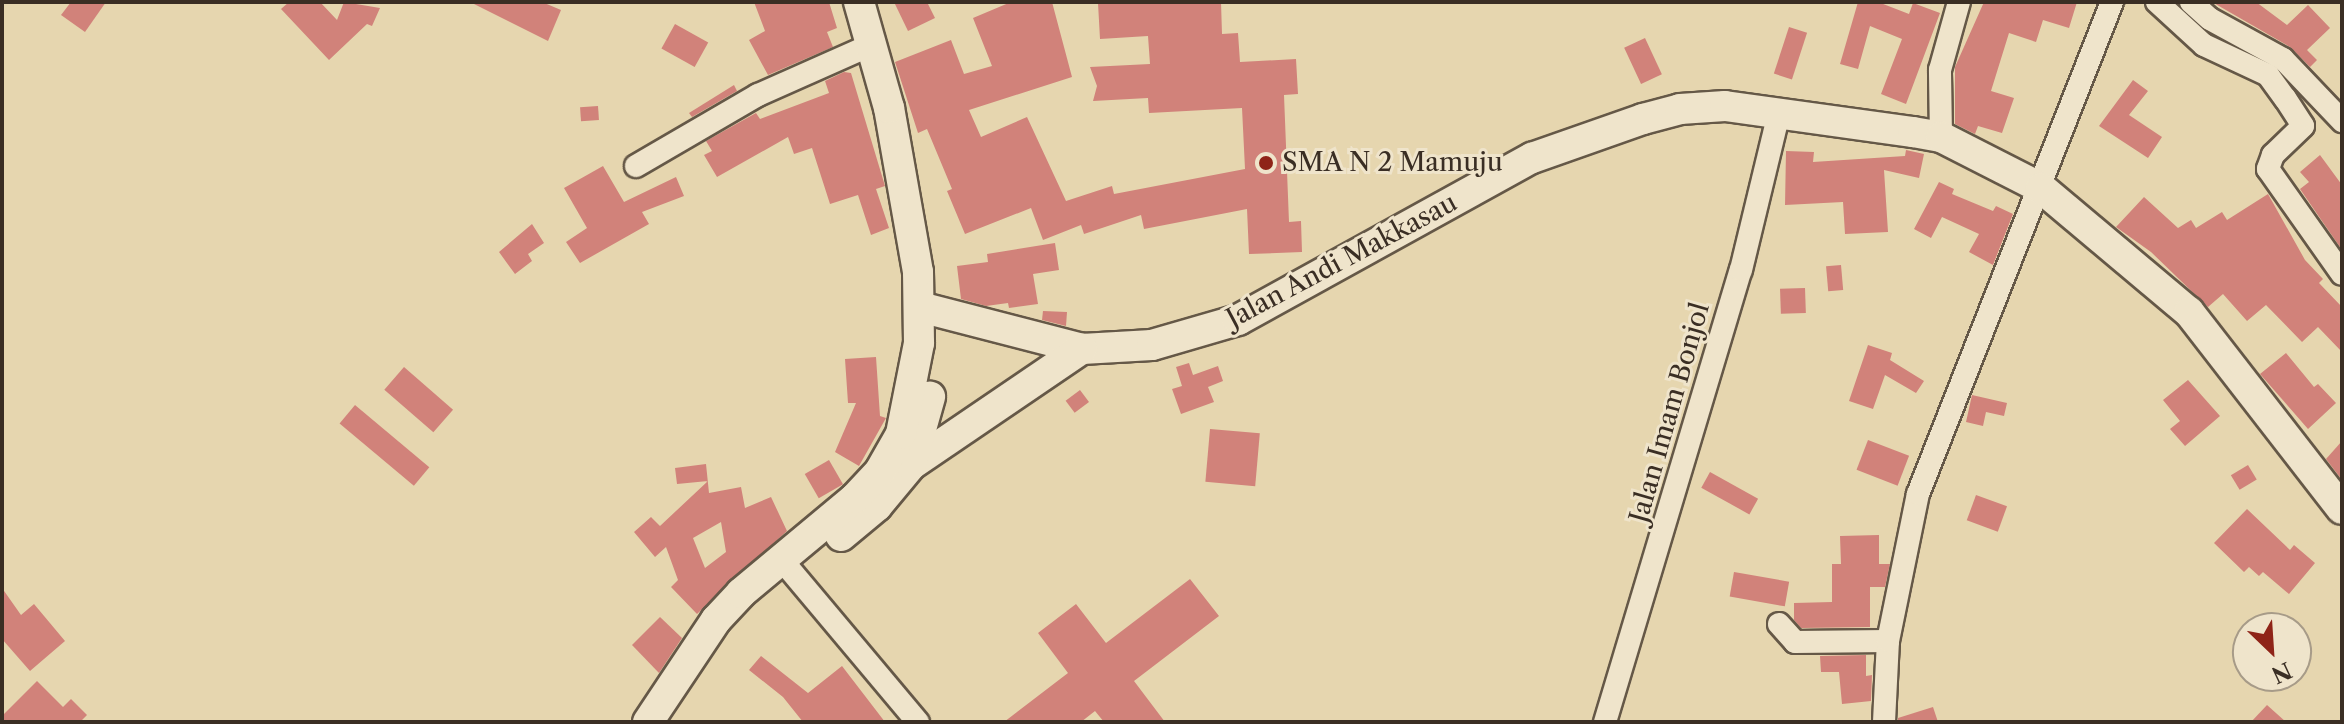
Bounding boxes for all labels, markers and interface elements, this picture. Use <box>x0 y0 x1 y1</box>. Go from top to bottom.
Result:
place label: SMA N 2 Mamuju <box>1282 147 1504 179</box>
marker: SMA N 2 Mamuju <box>1257 154 1275 172</box>
street label: Jalan Andi Makkasau <box>1221 187 1463 335</box>
street label: Jalan Imam Bonjol <box>1624 299 1716 527</box>
north arrow <box>2232 612 2312 692</box>
text: N <box>2267 656 2296 689</box>

